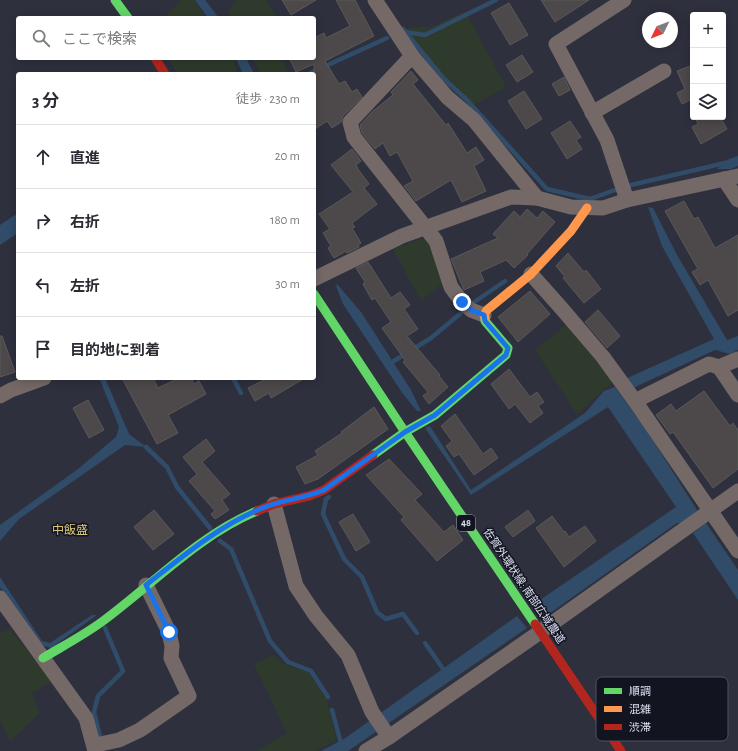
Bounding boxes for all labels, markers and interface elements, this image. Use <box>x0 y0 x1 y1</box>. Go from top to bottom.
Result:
north arrow <box>642 12 678 48</box>
map controls <box>690 12 726 120</box>
button: + <box>690 12 726 48</box>
search box <box>16 16 316 60</box>
icon: search <box>30 27 52 49</box>
text: ここで検索 <box>62 32 137 47</box>
button: − <box>690 48 726 84</box>
button: layers <box>690 84 726 120</box>
text: 3 分 <box>32 92 59 109</box>
text: 徒歩 · 230 m <box>236 93 300 106</box>
icon: ahead <box>32 146 54 168</box>
text: 20 m <box>275 150 300 163</box>
text: 直進 <box>70 151 100 166</box>
icon: right <box>32 210 54 232</box>
text: 180 m <box>270 214 300 227</box>
text: 右折 <box>70 215 100 230</box>
icon: left <box>32 274 54 296</box>
text: 30 m <box>275 278 300 291</box>
text: 左折 <box>70 279 100 294</box>
route end <box>453 293 471 311</box>
icon: arrive <box>32 338 54 360</box>
text: 目的地に到着 <box>70 343 160 358</box>
road number: 48 <box>457 515 475 531</box>
district label: 中飯盛 <box>52 523 88 536</box>
street label: 佐賀外環状線; 南部広域農道 <box>481 526 568 646</box>
route start <box>160 623 178 641</box>
legend <box>596 677 728 741</box>
text: 順調 <box>629 686 651 697</box>
text: 混雑 <box>629 703 651 715</box>
text: 渋滞 <box>629 722 651 733</box>

